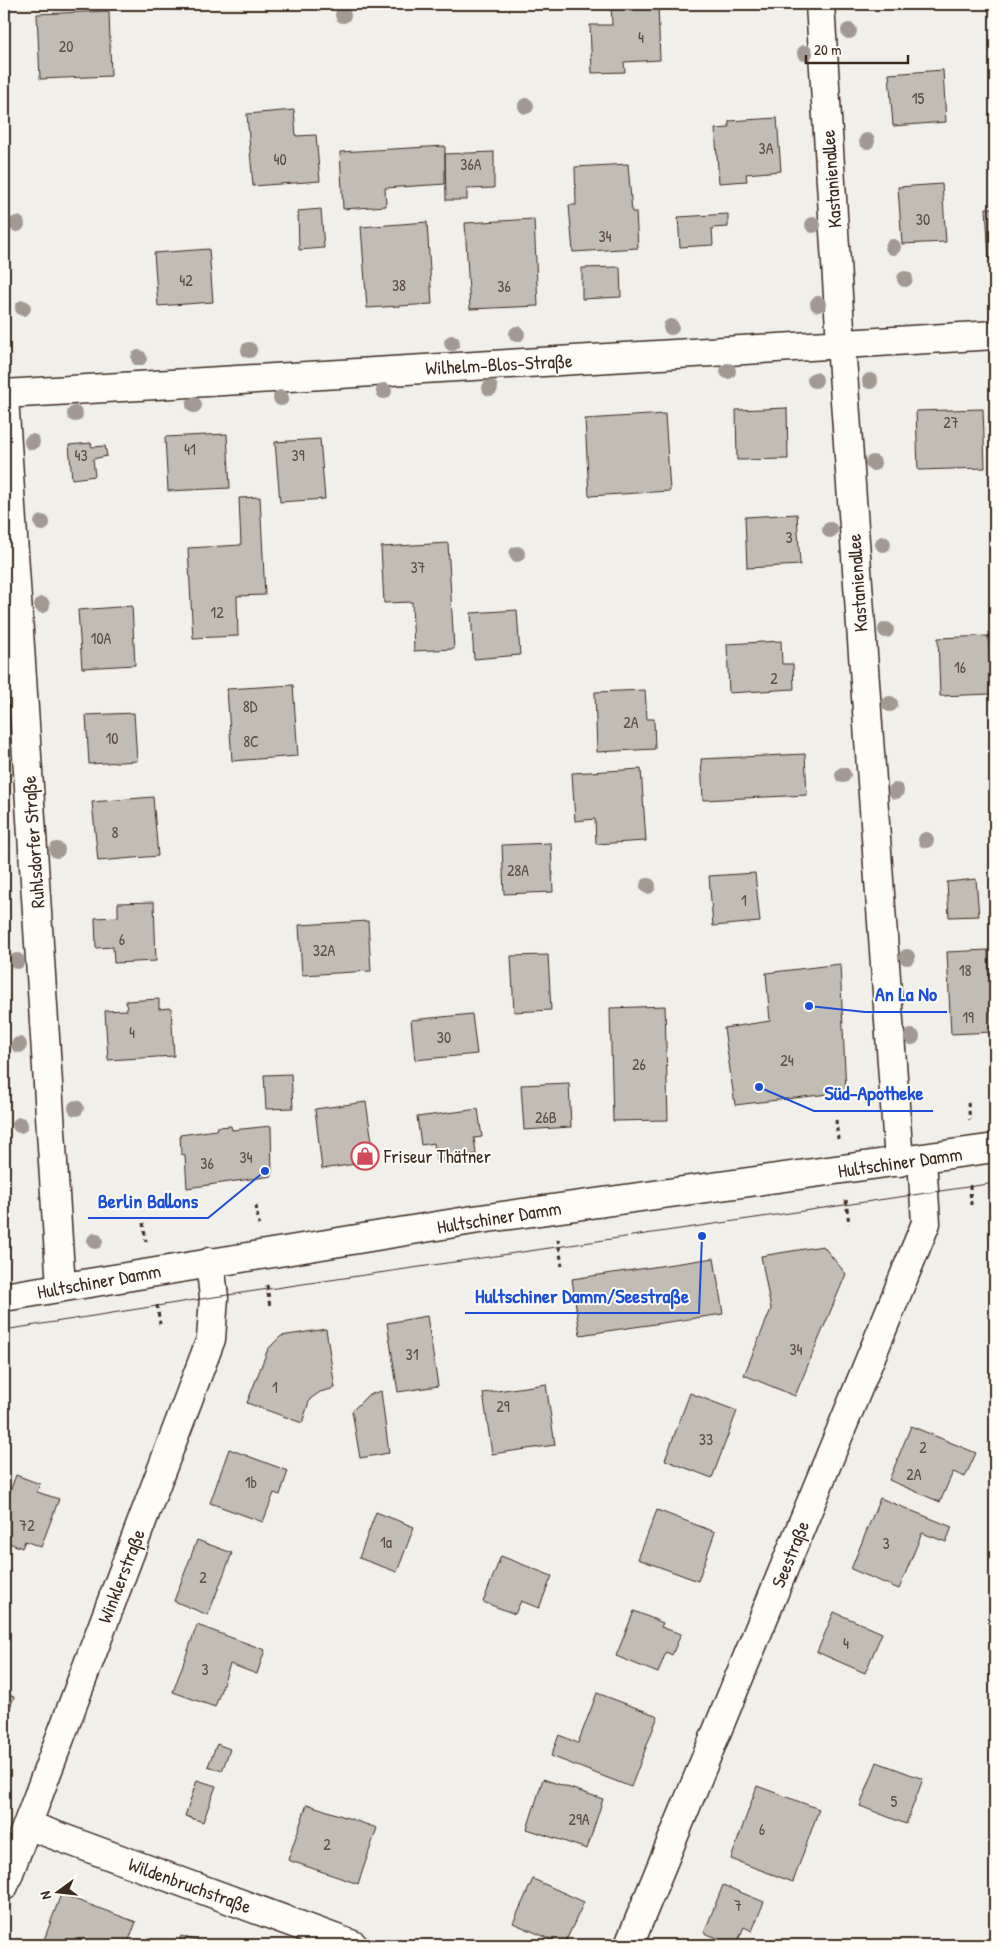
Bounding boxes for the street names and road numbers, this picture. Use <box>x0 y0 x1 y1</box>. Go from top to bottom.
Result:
street label: Kastanienallee <box>815 129 847 229</box>
street label: Wilhelm-Blos-Straße <box>425 347 574 381</box>
street label: Kastanienallee <box>841 533 873 633</box>
street label: Ruhlsdorfer Straße <box>15 774 51 909</box>
street label: Hultschiner Damm <box>836 1140 964 1184</box>
street label: Hultschiner Damm <box>435 1194 563 1240</box>
street label: Hultschiner Damm <box>35 1257 163 1305</box>
street label: Seestraße <box>765 1516 815 1591</box>
street label: Winklerstraße <box>91 1525 151 1627</box>
street label: Wildenbruchstraße <box>125 1851 255 1919</box>

